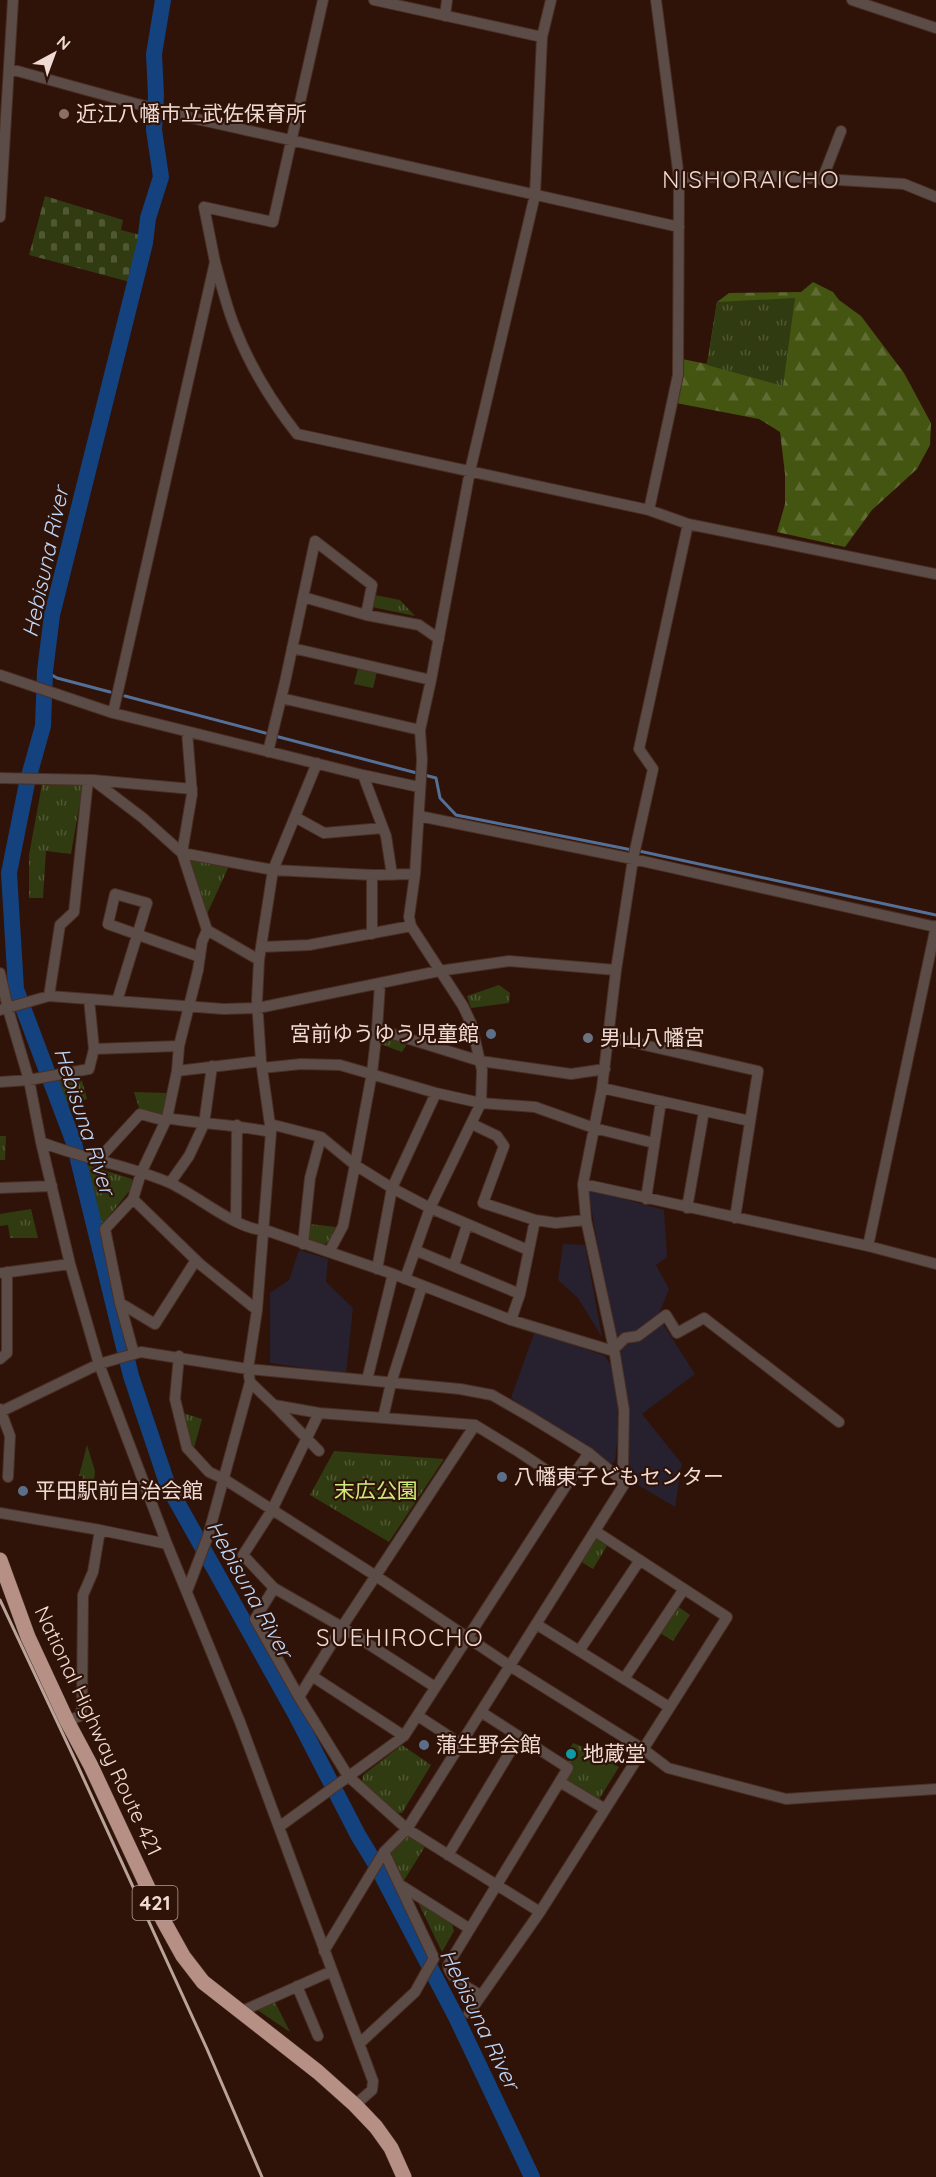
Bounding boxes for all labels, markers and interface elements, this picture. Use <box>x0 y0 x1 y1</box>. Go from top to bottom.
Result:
north arrow <box>24 24 84 84</box>
text: N <box>53 31 75 54</box>
place label: 近江八幡市立武佐保育所 <box>76 100 307 126</box>
marker: 近江八幡市立武佐保育所 <box>57 107 71 121</box>
district label: NISHORAICHO <box>662 164 840 194</box>
water label: Hebisuna River <box>15 482 75 640</box>
place label: 宮前ゆうゆう児童館 <box>290 1020 479 1046</box>
place label: 男山八幡宮 <box>600 1024 705 1050</box>
marker: 宮前ゆうゆう児童館 <box>484 1027 498 1041</box>
marker: 男山八幡宮 <box>581 1031 595 1045</box>
water label: Hebisuna River <box>48 1044 123 1201</box>
place label: 八幡東子どもセンター <box>514 1463 724 1489</box>
marker: 八幡東子どもセンター <box>495 1470 509 1484</box>
place label: 平田駅前自治会館 <box>35 1477 203 1503</box>
park label: 末広公園 <box>334 1477 418 1503</box>
marker: 平田駅前自治会館 <box>16 1484 30 1498</box>
water label: Hebisuna River <box>201 1515 301 1665</box>
street label: National Highway Route 421 <box>30 1602 168 1859</box>
district label: SUEHIROCHO <box>316 1622 484 1652</box>
place label: 蒲生野会館 <box>436 1731 541 1757</box>
marker: 蒲生野会館 <box>417 1738 431 1752</box>
place label: 地蔵堂 <box>583 1740 646 1766</box>
marker: 地蔵堂 <box>564 1747 578 1761</box>
road number: 421 <box>132 1886 178 1920</box>
water label: Hebisuna River <box>434 1944 527 2096</box>

